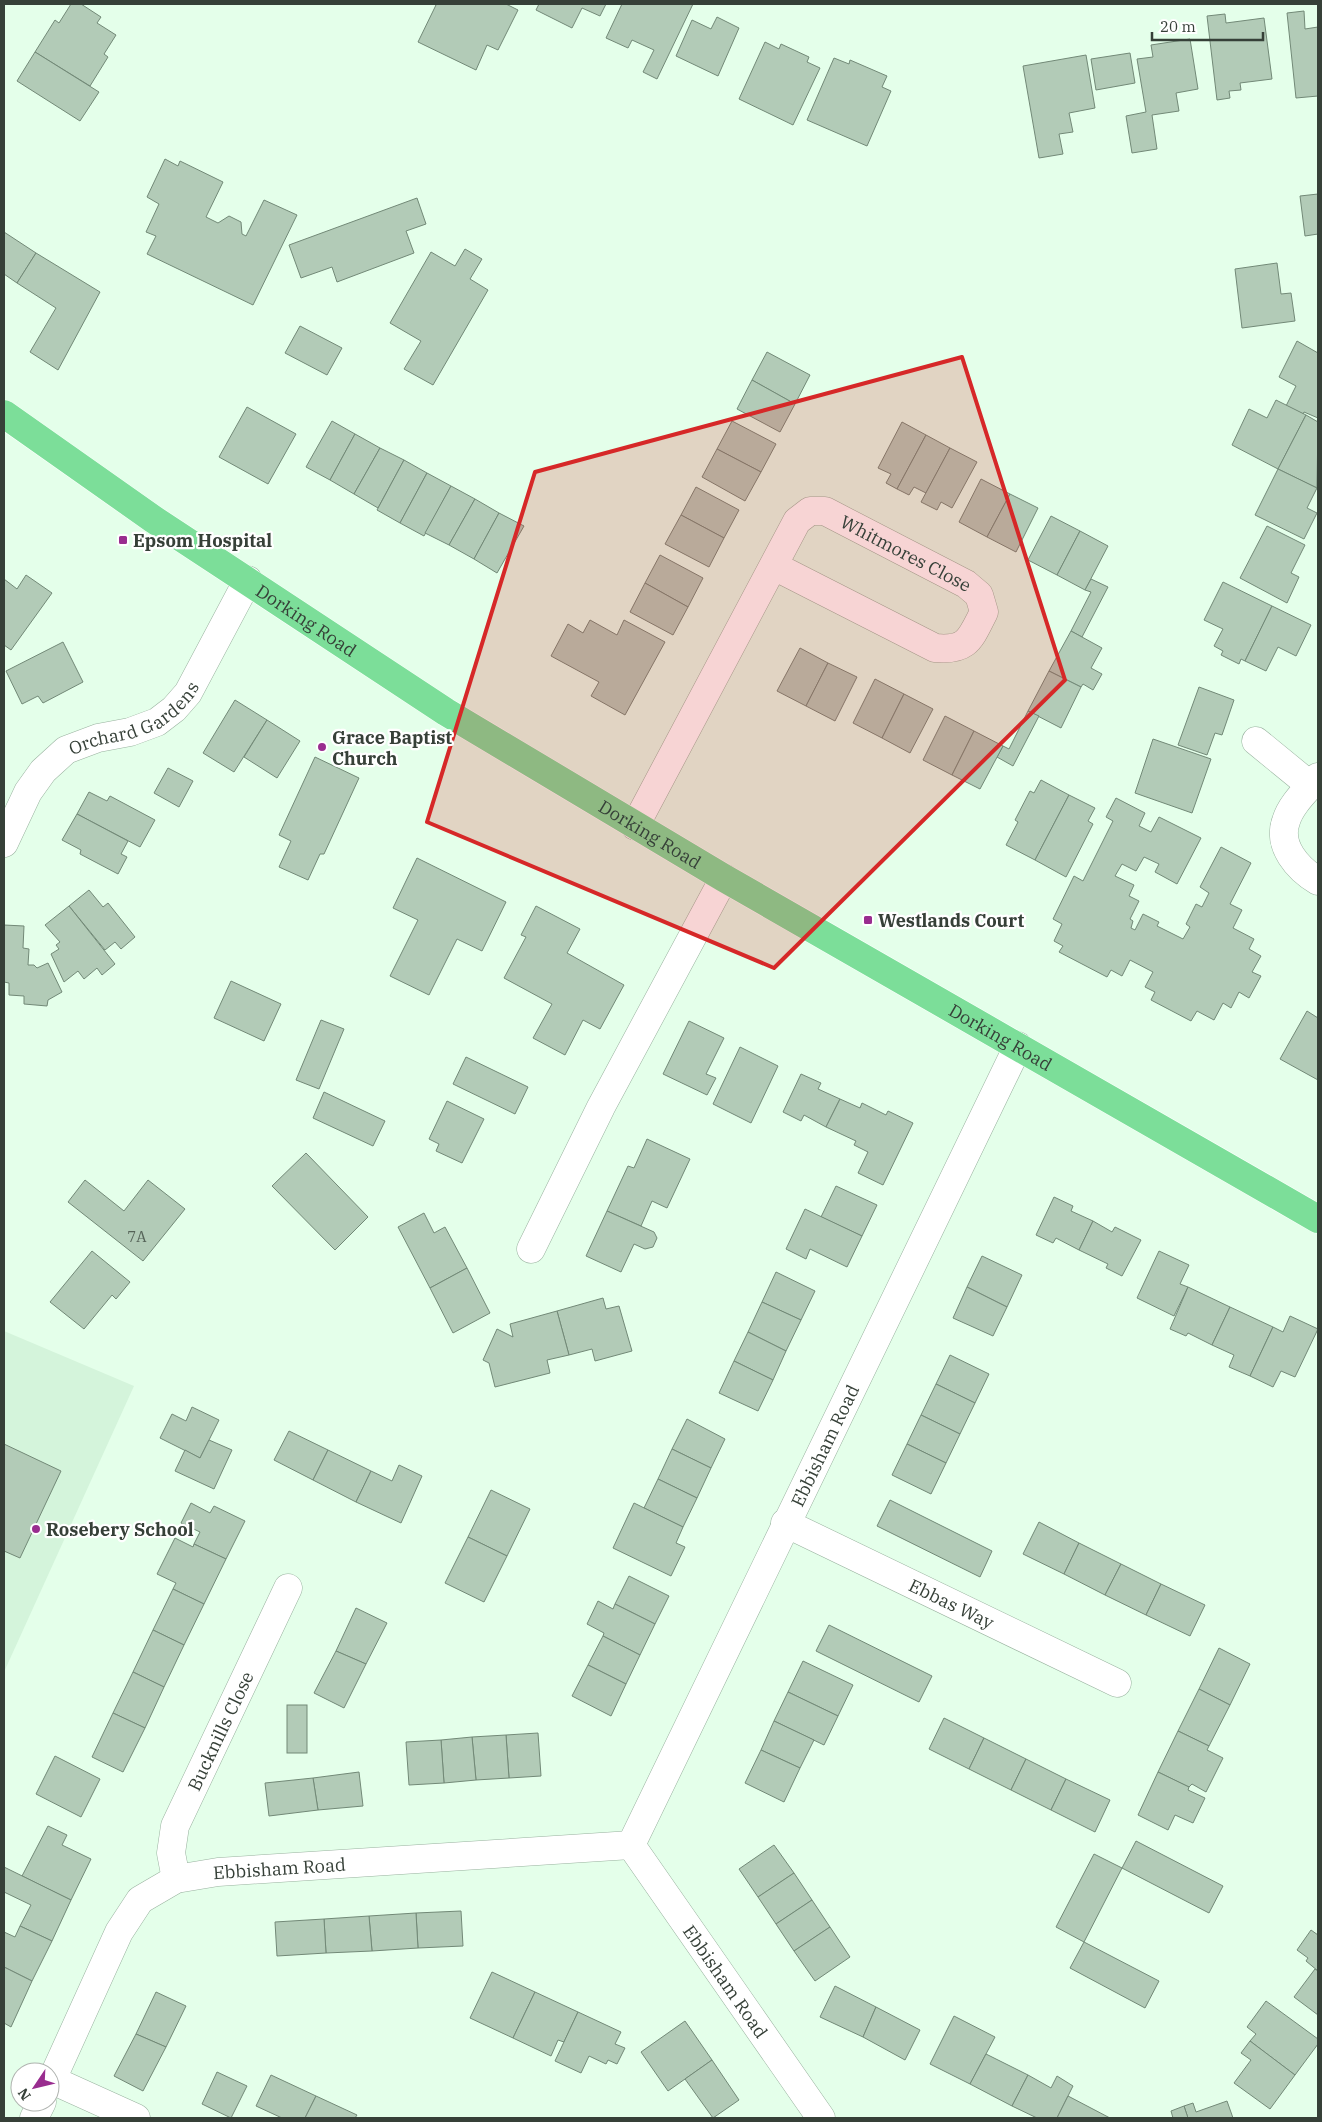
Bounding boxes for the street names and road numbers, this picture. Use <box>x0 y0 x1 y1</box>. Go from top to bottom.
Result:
street label: Whitmores Close <box>837 510 975 596</box>
street label: Dorking Road <box>252 579 361 661</box>
street label: Orchard Gardens <box>65 677 204 760</box>
street label: Dorking Road <box>595 794 706 873</box>
street label: Dorking Road <box>945 998 1057 1076</box>
street label: Ebbisham Road <box>785 1381 864 1510</box>
street label: Ebbas Way <box>905 1573 998 1634</box>
street label: Bucknills Close <box>182 1667 258 1794</box>
street label: Ebbisham Road <box>212 1852 347 1884</box>
street label: Ebbisham Road <box>678 1920 773 2042</box>

